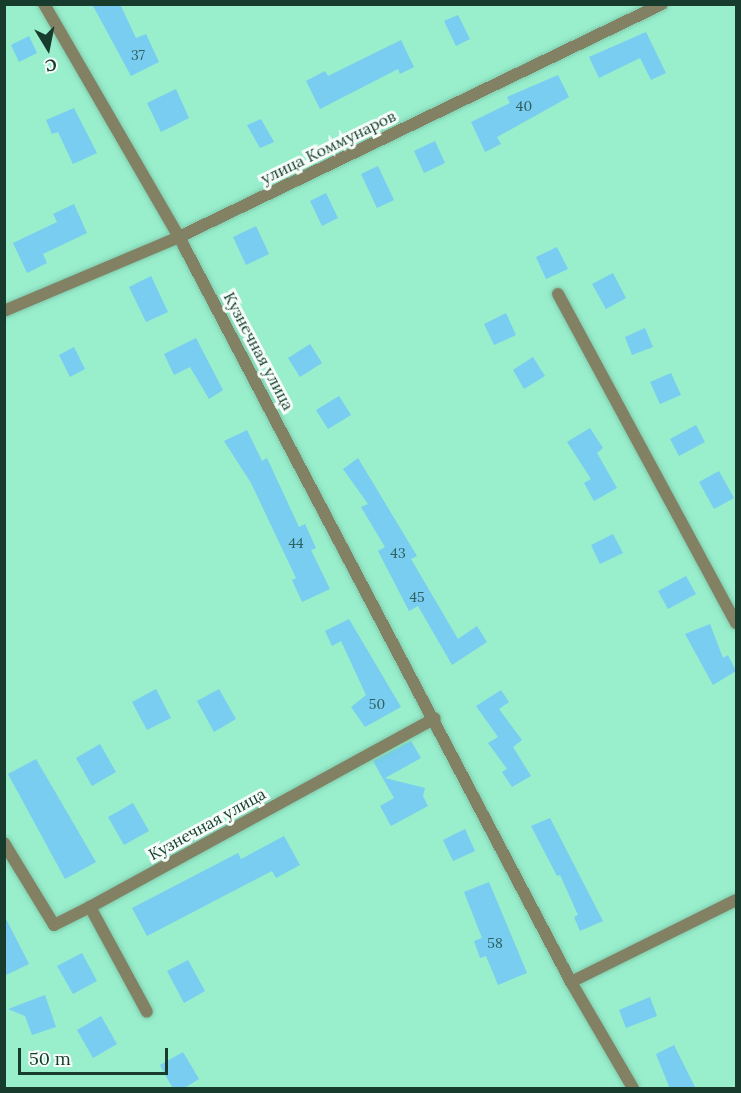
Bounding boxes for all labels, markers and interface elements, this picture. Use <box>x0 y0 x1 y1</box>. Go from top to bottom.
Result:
north arrow <box>18 18 78 78</box>
house number: 37 <box>131 47 145 63</box>
text: С <box>44 55 58 77</box>
house number: 40 <box>516 98 532 114</box>
street label: улица Коммунаров <box>257 106 399 188</box>
street label: Кузнечная улица <box>220 289 298 413</box>
house number: 44 <box>288 535 304 551</box>
house number: 43 <box>390 545 406 561</box>
house number: 45 <box>409 589 425 605</box>
house number: 50 <box>369 696 385 712</box>
street label: Кузнечная улица <box>145 784 269 864</box>
house number: 58 <box>487 935 503 951</box>
scale bar <box>21 1036 171 1074</box>
text: 50 m <box>29 1047 71 1070</box>

